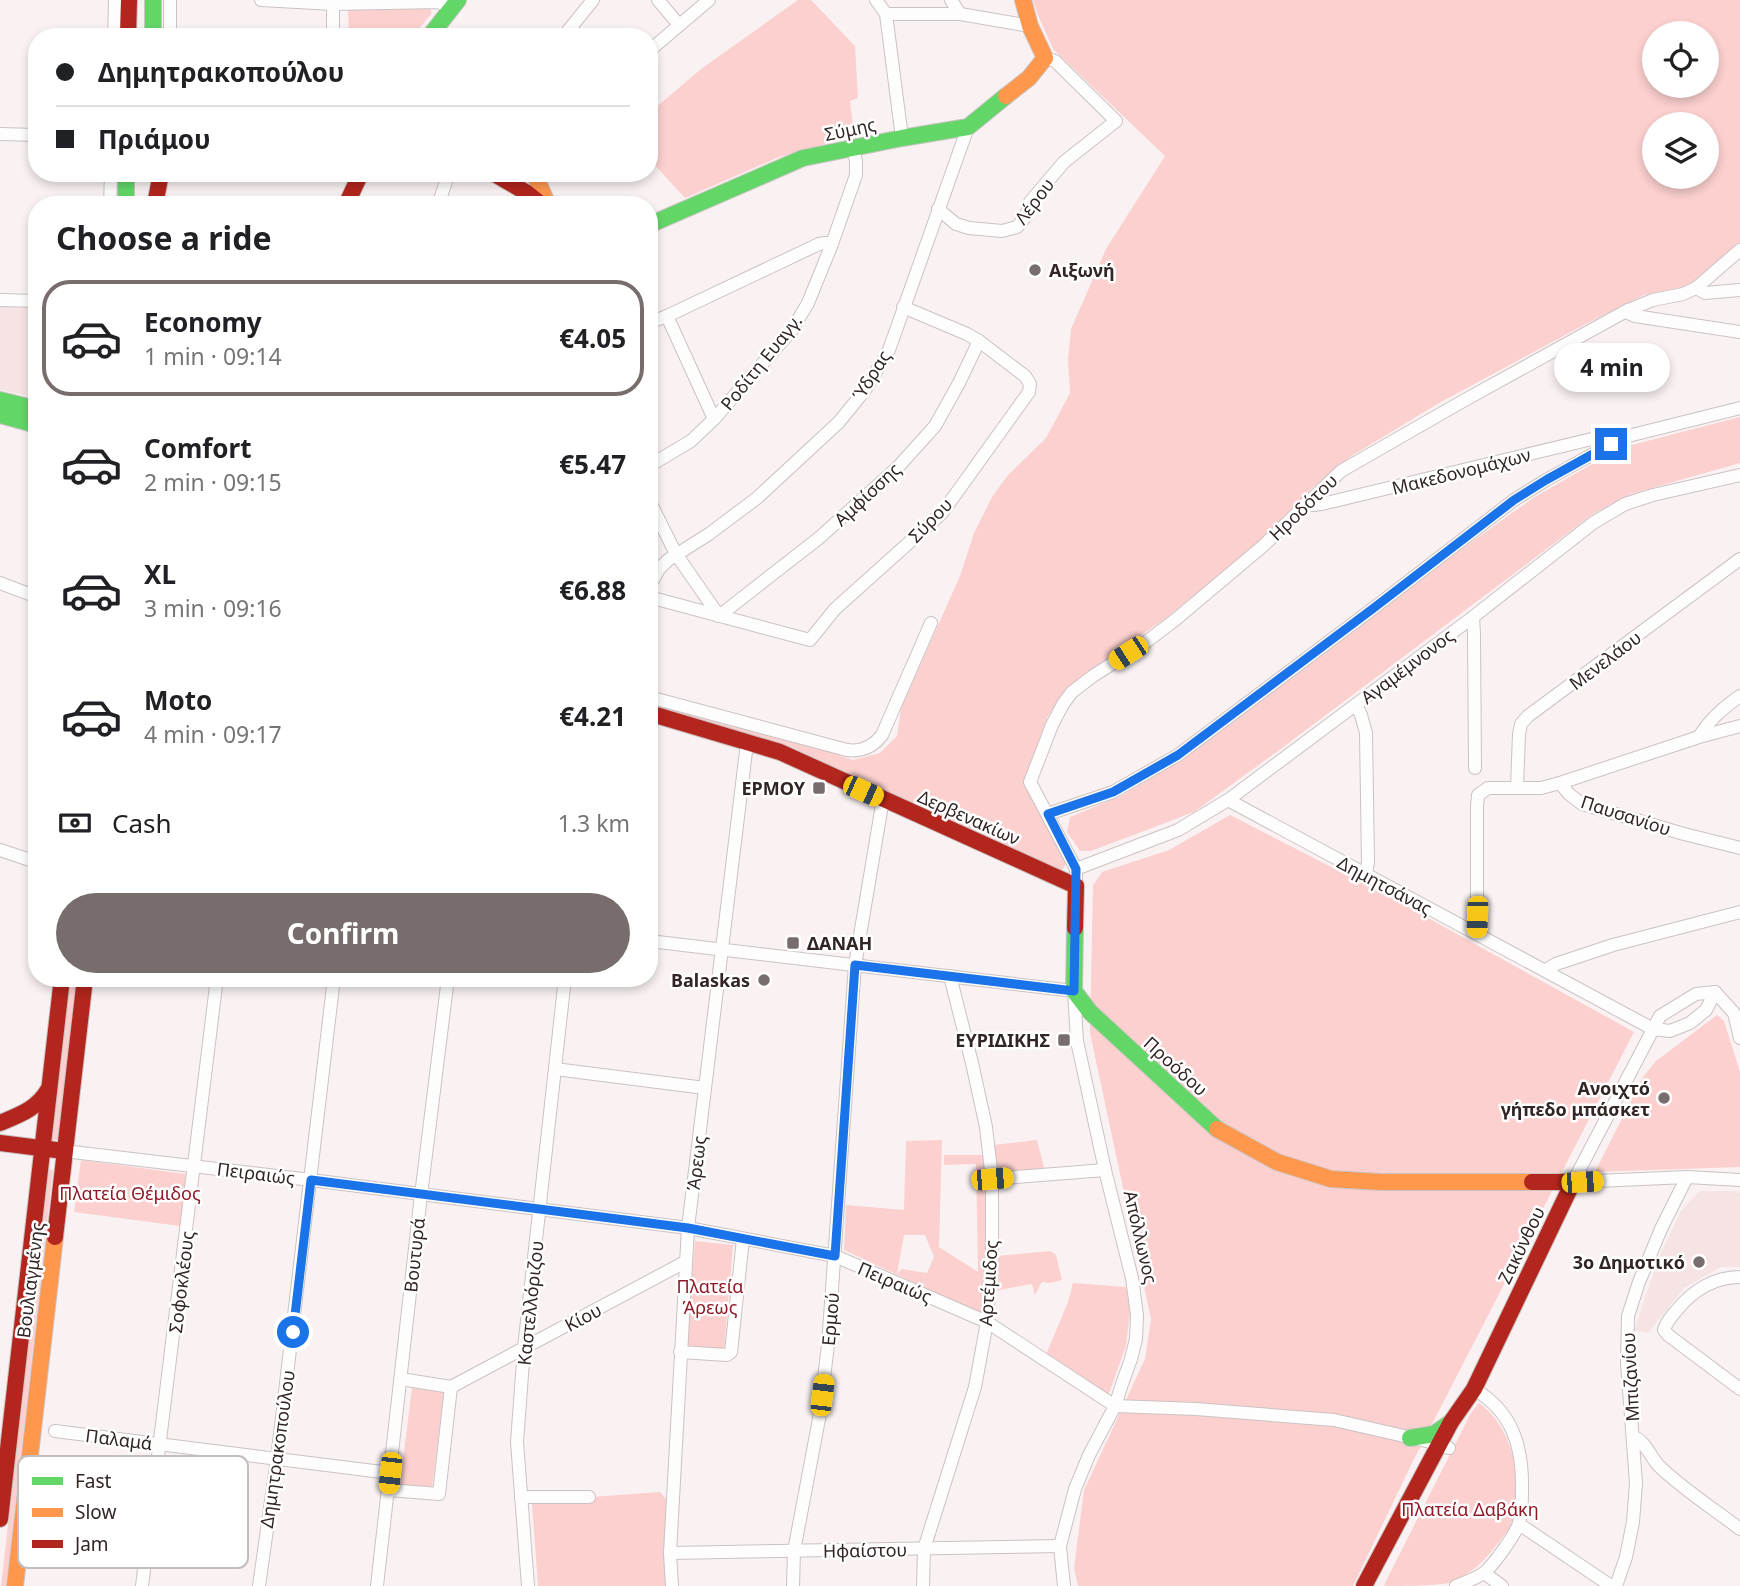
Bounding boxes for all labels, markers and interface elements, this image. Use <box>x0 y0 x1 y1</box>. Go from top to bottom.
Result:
map controls <box>1642 21 1719 189</box>
button: locate <box>1642 21 1719 98</box>
text: Δημητρακοπούλου <box>98 54 344 90</box>
street label: Σύμης <box>822 112 878 146</box>
button: layers <box>1642 112 1719 189</box>
text: Πριάμου <box>98 121 211 157</box>
street label: Λέρου <box>1009 173 1059 229</box>
text: Choose a ride <box>56 216 272 259</box>
place label: Αιξωνή <box>1049 258 1115 282</box>
marker: Αιξωνή <box>1027 262 1043 278</box>
text: Economy <box>144 304 262 340</box>
icon: car <box>60 307 123 370</box>
street label: Ροδίτη Ευαγγ. <box>715 309 807 415</box>
text: €4.05 <box>559 320 626 356</box>
text: 1 min · 09:14 <box>144 340 282 372</box>
callout: 4 min <box>1553 342 1669 392</box>
street label: Ύδρας <box>846 345 896 404</box>
text: 4 min <box>1580 351 1644 383</box>
route end <box>1595 428 1627 460</box>
text: Comfort <box>144 430 252 466</box>
icon: car <box>60 433 123 496</box>
street label: Μακεδονομάχων <box>1389 442 1533 500</box>
text: €5.47 <box>559 446 626 482</box>
street label: Αμφίσσης <box>829 457 906 531</box>
text: 2 min · 09:15 <box>144 466 282 498</box>
street label: Ηροδότου <box>1264 468 1342 546</box>
street label: Σύρου <box>903 492 957 548</box>
text: XL <box>144 556 176 592</box>
icon: car <box>60 559 123 622</box>
text: €6.88 <box>559 572 626 608</box>
text: 3 min · 09:16 <box>144 592 282 624</box>
street label: Αγαμέμνονος <box>1356 623 1459 709</box>
street label: Μενελάου <box>1564 625 1646 695</box>
car <box>1105 633 1152 673</box>
text: Moto <box>144 682 212 718</box>
icon: car <box>60 685 123 748</box>
text: €4.21 <box>559 698 626 734</box>
text: 4 min · 09:17 <box>144 718 282 750</box>
car <box>840 773 887 809</box>
place label: ΕΡΜΟΥ <box>741 776 806 800</box>
marker: ΕΡΜΟΥ <box>811 780 827 796</box>
street label: Δερβενακίων <box>914 784 1024 850</box>
street label: Παυσανίου <box>1578 789 1674 841</box>
icon: cash <box>56 804 94 842</box>
text: Cash <box>112 805 172 841</box>
text: 1.3 km <box>558 807 630 839</box>
street label: Δημητσάνας <box>1334 850 1437 920</box>
button: Confirm <box>56 893 630 973</box>
car <box>1466 896 1489 938</box>
place label: ΔΑΝΑΗ <box>807 931 872 955</box>
marker: ΔΑΝΑΗ <box>785 935 801 951</box>
place label: Balaskas <box>671 968 750 992</box>
marker: Balaskas <box>756 972 772 988</box>
place label: ΕΥΡΙΔΙΚΗΣ <box>955 1028 1050 1052</box>
street label: Προόδου <box>1139 1031 1213 1101</box>
marker: ΕΥΡΙΔΙΚΗΣ <box>1056 1032 1072 1048</box>
place label: Ανοιχτό γήπεδο μπάσκετ <box>1501 1076 1650 1121</box>
marker: Ανοιχτό γήπεδο μπάσκετ <box>1656 1090 1672 1106</box>
street label: Άρεως <box>681 1134 711 1192</box>
street label: Πειραιώς <box>216 1156 297 1190</box>
car <box>971 1167 1014 1191</box>
car <box>1561 1170 1604 1194</box>
park label: Πλατεία Θέμιδος <box>59 1181 201 1205</box>
street label: Απόλλωνος <box>1119 1188 1163 1286</box>
street label: Ζακύνθου <box>1492 1202 1550 1288</box>
street label: Βουτυρά <box>398 1217 430 1293</box>
street label: Βουλιαγμένης <box>11 1220 49 1339</box>
street label: Σοφοκλέους <box>163 1229 199 1334</box>
street label: Καστελλόριζου <box>512 1239 548 1367</box>
street label: Αρτέμιδος <box>973 1239 1003 1327</box>
place label: 3ο Δημοτικό <box>1573 1250 1685 1274</box>
marker: 3ο Δημοτικό <box>1691 1254 1707 1270</box>
street label: Πειραιώς <box>854 1256 936 1308</box>
park label: Πλατεία Άρεως <box>676 1274 744 1319</box>
street label: Ερμού <box>816 1291 844 1347</box>
street label: Κίου <box>560 1297 606 1337</box>
route start <box>277 1316 309 1348</box>
street label: Μπιζανίου <box>1616 1332 1644 1422</box>
street label: Δημητρακοπούλου <box>254 1368 300 1530</box>
car <box>810 1373 835 1417</box>
street label: Παλαμά <box>84 1423 154 1455</box>
car <box>378 1451 403 1495</box>
legend <box>18 1456 248 1568</box>
text: Fast <box>75 1468 112 1494</box>
park label: Πλατεία Δαβάκη <box>1401 1497 1539 1521</box>
text: Slow <box>75 1499 116 1525</box>
text: Jam <box>73 1531 109 1557</box>
street label: Ηφαίστου <box>823 1537 907 1563</box>

